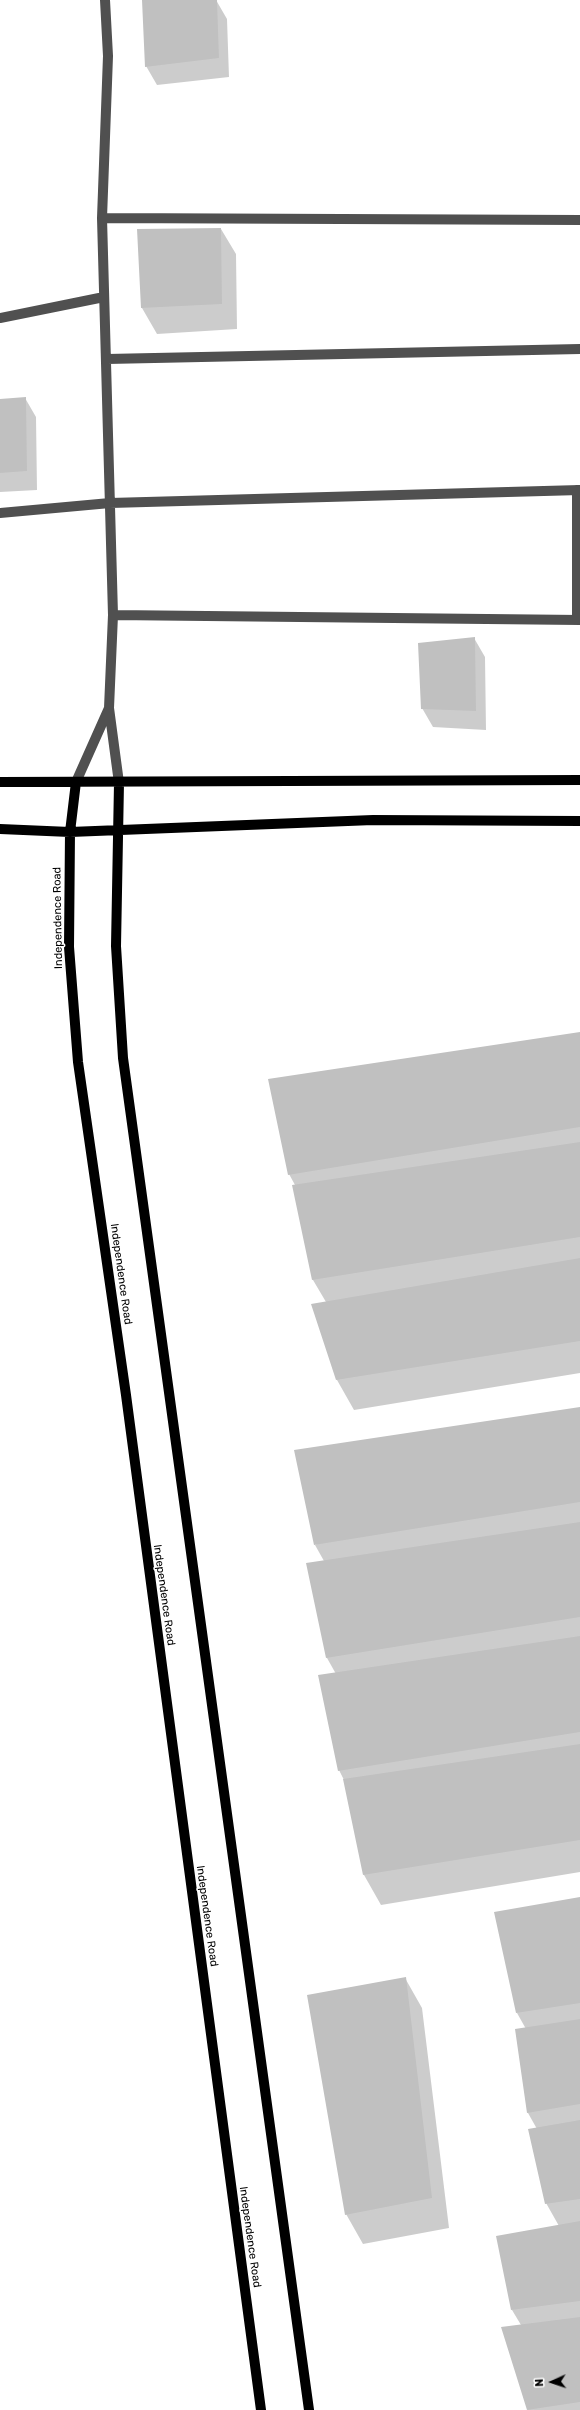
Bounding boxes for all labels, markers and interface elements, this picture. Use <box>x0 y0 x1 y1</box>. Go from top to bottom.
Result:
street label: Independence Road <box>51 867 65 969</box>
street label: Independence Road <box>107 1223 135 1325</box>
street label: Independence Road <box>150 1544 178 1646</box>
street label: Independence Road <box>193 1865 221 1967</box>
street label: Independence Road <box>236 2186 264 2288</box>
north arrow <box>532 2362 572 2402</box>
text: N <box>533 2378 546 2387</box>

